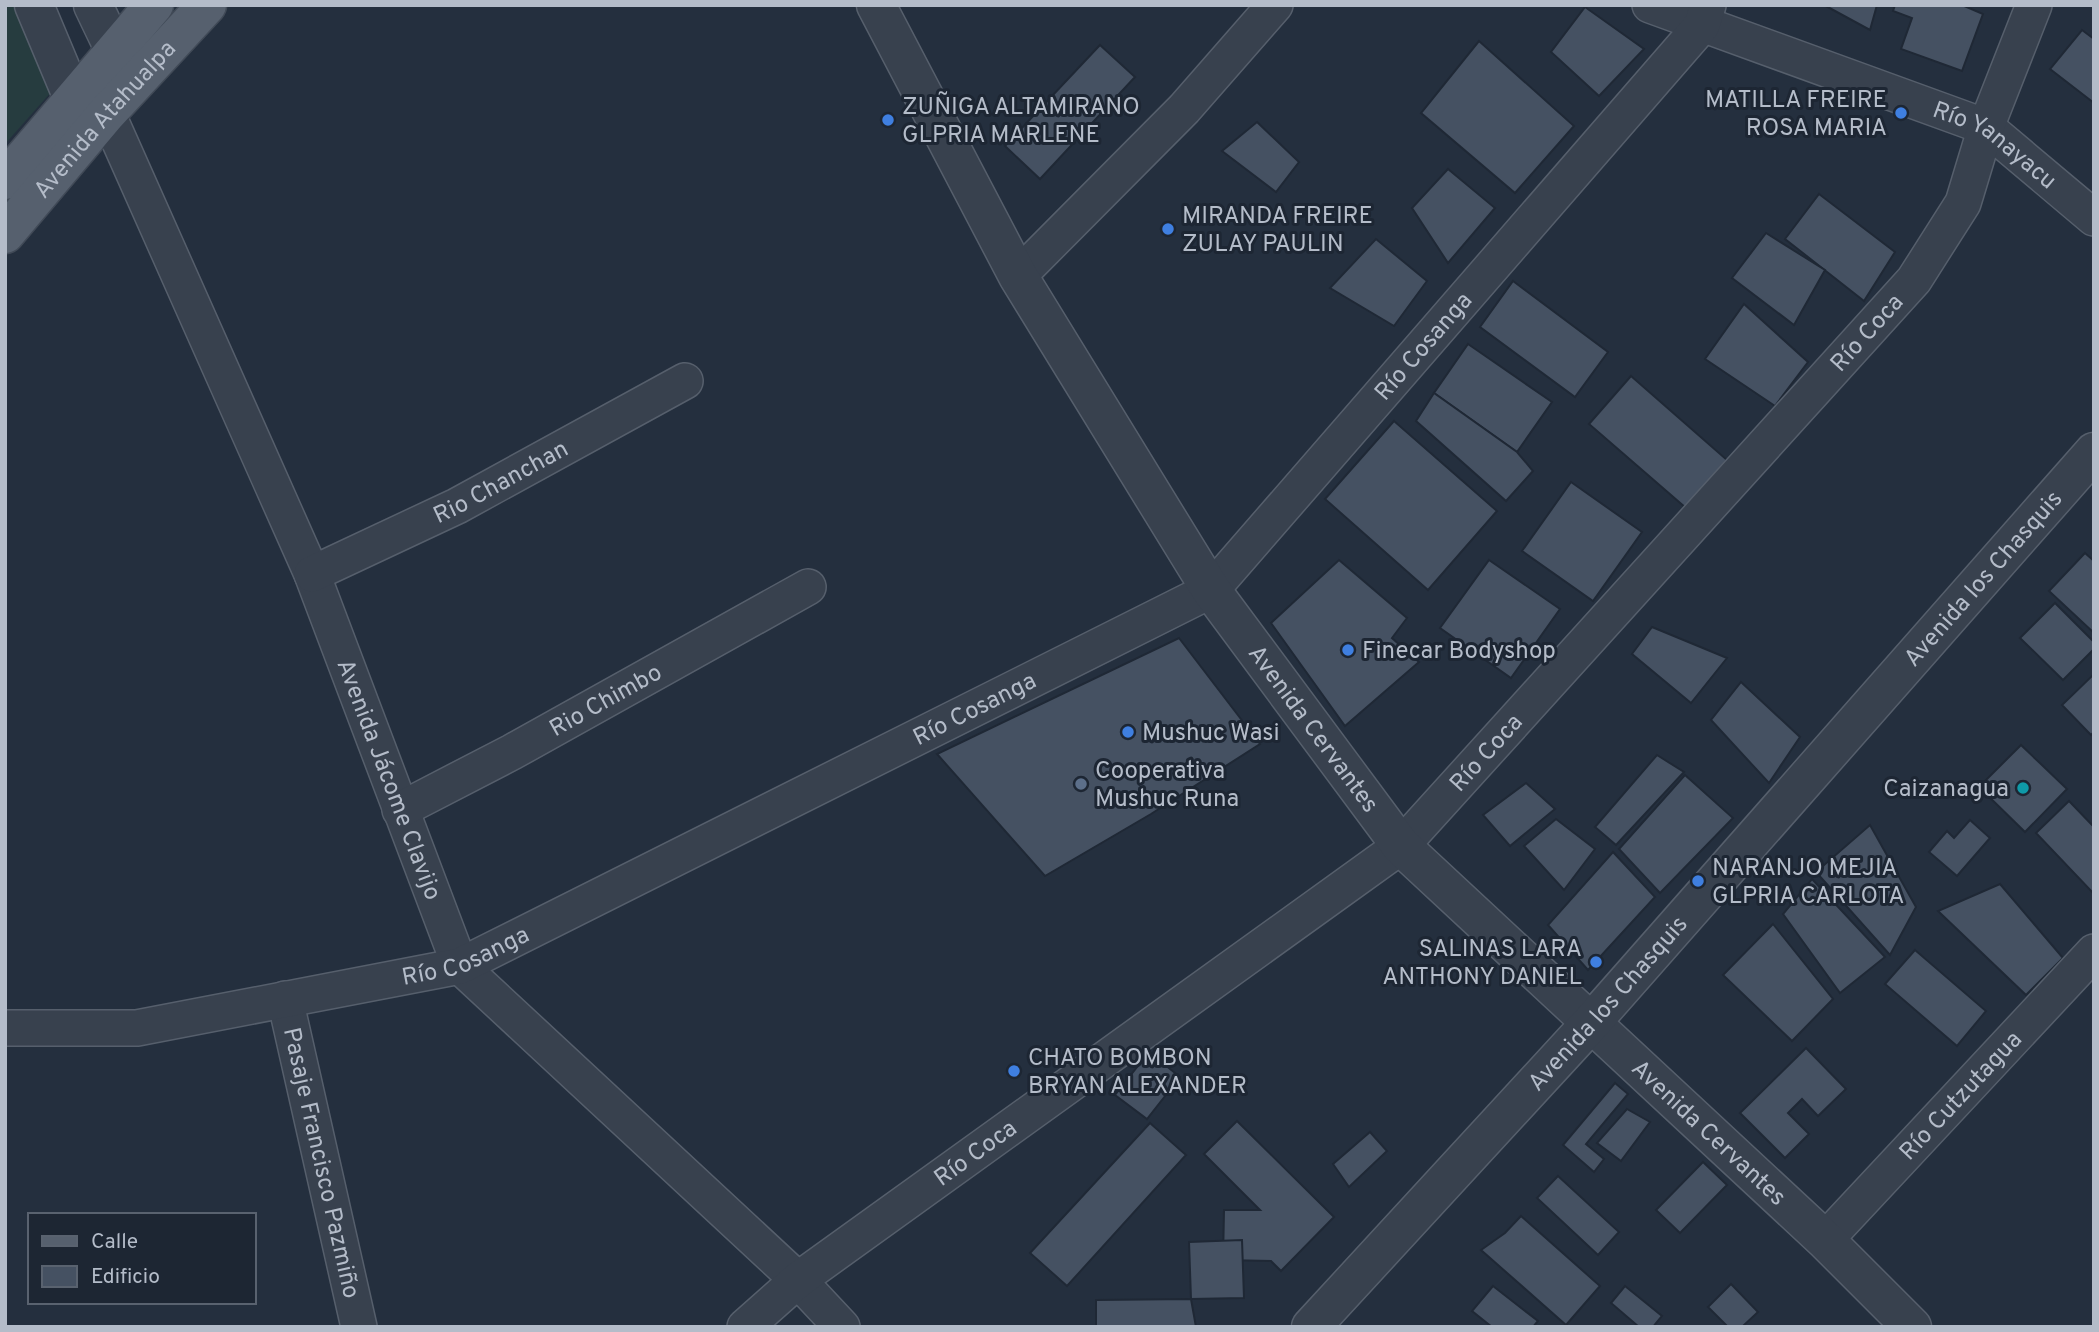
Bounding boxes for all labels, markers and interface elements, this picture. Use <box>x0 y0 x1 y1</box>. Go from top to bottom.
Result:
street label: Avenida Atahualpa <box>28 35 183 206</box>
place label: MATILLA FREIRE ROSA MARIA <box>1705 86 1887 144</box>
place label: ZUÑIGA ALTAMIRANO GLPRIA MARLENE <box>902 91 1140 151</box>
street label: Río Yanayacu <box>1928 96 2062 197</box>
marker: MATILLA FREIRE ROSA MARIA <box>1893 105 1909 121</box>
marker: ZUÑIGA ALTAMIRANO GLPRIA MARLENE <box>880 112 896 128</box>
place label: MIRANDA FREIRE ZULAY PAULIN <box>1182 202 1373 260</box>
marker: MIRANDA FREIRE ZULAY PAULIN <box>1160 221 1176 237</box>
street label: Río Cosanga <box>1369 287 1480 408</box>
street label: Río Coca <box>1825 288 1911 379</box>
street label: Rio Chanchan <box>429 435 574 532</box>
street label: Avenida los Chasquis <box>1899 485 2070 674</box>
place label: Finecar Bodyshop <box>1362 637 1556 667</box>
street label: Avenida Cervantes <box>1240 640 1384 819</box>
marker: Finecar Bodyshop <box>1340 642 1356 658</box>
street label: Avenida Jácome Clavijo <box>329 655 447 905</box>
street label: Rio Chimbo <box>545 658 668 745</box>
street label: Río Cosanga <box>908 667 1042 754</box>
street label: Río Coca <box>1444 709 1530 799</box>
place label: Mushuc Wasi <box>1142 719 1280 749</box>
marker: Mushuc Wasi <box>1120 724 1136 740</box>
place label: Cooperativa Mushuc Runa <box>1095 757 1239 815</box>
place label: Caizanagua <box>1883 775 2009 805</box>
marker: Cooperativa Mushuc Runa <box>1073 776 1089 792</box>
marker: Caizanagua <box>2015 780 2031 796</box>
place label: NARANJO MEJIA GLPRIA CARLOTA <box>1712 854 1905 912</box>
marker: NARANJO MEJIA GLPRIA CARLOTA <box>1690 873 1706 889</box>
street label: Avenida los Chasquis <box>1522 910 1695 1098</box>
street label: Río Cosanga <box>400 921 535 994</box>
place label: SALINAS LARA ANTHONY DANIEL <box>1382 935 1582 993</box>
marker: SALINAS LARA ANTHONY DANIEL <box>1588 954 1604 970</box>
street label: Pasaje Francisco Pazmiño <box>275 1025 365 1302</box>
street label: Río Cutzutagua <box>1894 1026 2029 1168</box>
place label: CHATO BOMBON BRYAN ALEXANDER <box>1028 1044 1247 1102</box>
street label: Avenida Cervantes <box>1624 1054 1792 1213</box>
marker: CHATO BOMBON BRYAN ALEXANDER <box>1006 1063 1022 1079</box>
street label: Río Coca <box>929 1114 1024 1194</box>
legend <box>28 1213 256 1304</box>
text: Calle <box>91 1229 138 1256</box>
text: Edificio <box>91 1264 160 1291</box>

